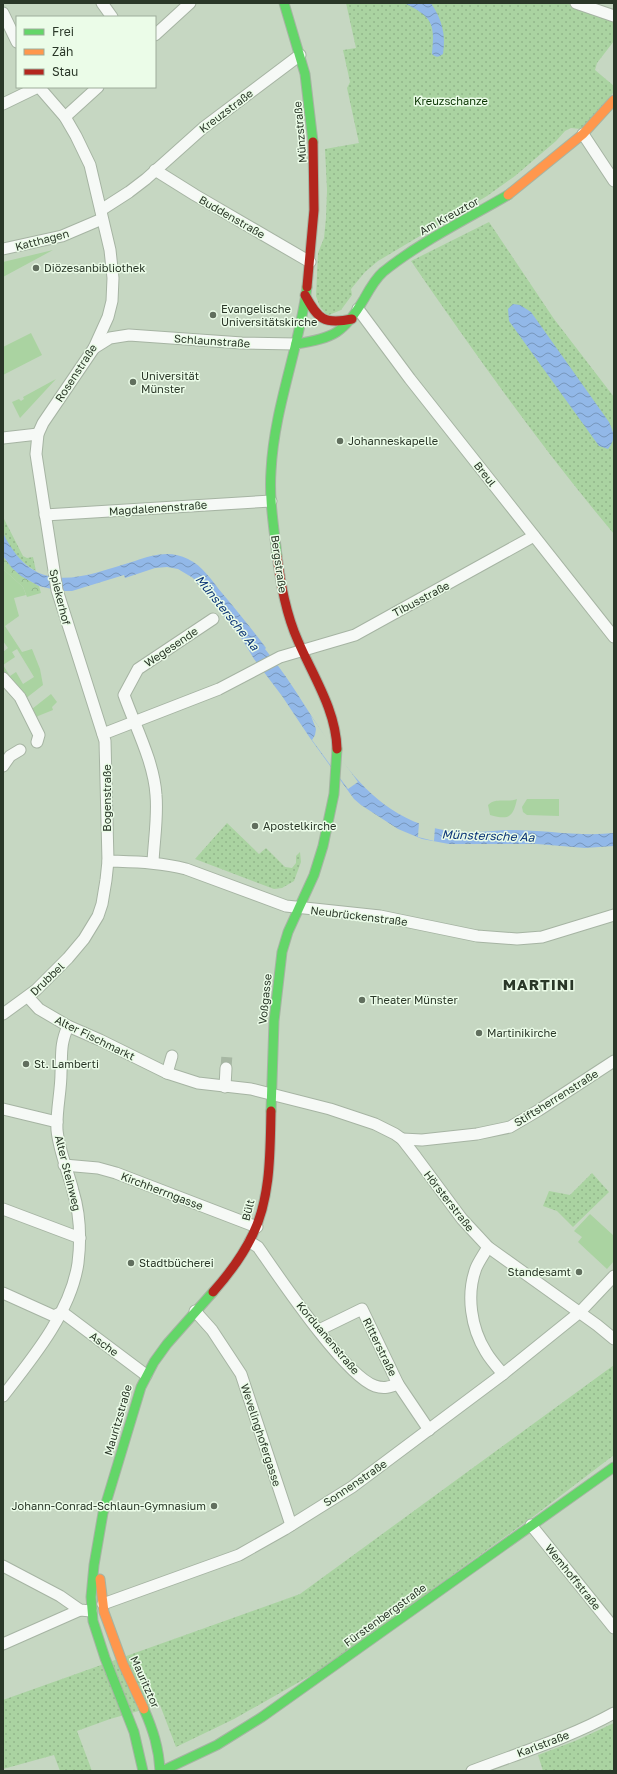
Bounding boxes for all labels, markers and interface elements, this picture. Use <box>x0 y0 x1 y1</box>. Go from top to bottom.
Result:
legend <box>16 16 156 88</box>
text: Frei <box>52 24 74 39</box>
text: Zäh <box>52 44 73 59</box>
text: Stau <box>52 64 78 79</box>
street label: Kreuzstraße <box>196 86 255 135</box>
park label: Kreuzschanze <box>414 94 488 107</box>
street label: Münzstraße <box>290 101 309 163</box>
street label: Buddenstraße <box>197 192 268 241</box>
street label: Am Kreuztor <box>417 194 481 237</box>
street label: Katthagen <box>14 226 70 253</box>
place label: Diözesanbibliothek <box>44 261 145 274</box>
marker: Diözesanbibliothek <box>31 263 41 273</box>
place label: Evangelische Universitätskirche <box>221 302 317 328</box>
marker: Evangelische Universitätskirche <box>208 310 218 320</box>
street label: Schlaunstraße <box>174 331 251 350</box>
street label: Rosenstraße <box>52 341 99 404</box>
place label: Universität Münster <box>141 369 199 395</box>
marker: Universität Münster <box>128 377 138 387</box>
place label: Johanneskapelle <box>348 434 438 447</box>
marker: Johanneskapelle <box>335 436 345 446</box>
street label: Breul <box>472 459 499 489</box>
street label: Magdalenenstraße <box>108 498 208 517</box>
street label: Bergstraße <box>269 534 290 594</box>
street label: Spiekerhof <box>47 568 74 626</box>
water label: Münstersche Aa <box>192 572 263 654</box>
street label: Tibusstraße <box>390 578 451 619</box>
street label: Wegesende <box>141 624 200 669</box>
street label: Bogenstraße <box>100 764 113 832</box>
place label: Apostelkirche <box>263 819 336 832</box>
marker: Apostelkirche <box>250 821 260 831</box>
water label: Münstersche Aa <box>441 826 536 845</box>
street label: Neubrückenstraße <box>310 903 408 928</box>
street label: Drubbel <box>27 959 67 998</box>
street label: Voßgasse <box>255 973 274 1025</box>
district label: MARTINI <box>503 975 575 993</box>
place label: Theater Münster <box>370 993 458 1006</box>
marker: Theater Münster <box>357 995 367 1005</box>
street label: Alter Fischmarkt <box>53 1013 137 1063</box>
place label: Martinikirche <box>487 1026 557 1039</box>
marker: Martinikirche <box>474 1028 484 1038</box>
place label: St. Lamberti <box>34 1057 99 1070</box>
marker: St. Lamberti <box>21 1059 31 1069</box>
street label: Stiftsherrenstraße <box>511 1066 600 1129</box>
street label: Alter Steinweg <box>53 1134 84 1212</box>
street label: Hörsterstraße <box>422 1168 477 1234</box>
street label: Kirchherrngasse <box>119 1169 205 1212</box>
street label: Bült <box>239 1198 256 1222</box>
place label: Stadtbücherei <box>139 1256 214 1269</box>
marker: Stadtbücherei <box>126 1258 136 1268</box>
place label: Standesamt <box>508 1265 571 1278</box>
marker: Standesamt <box>574 1267 584 1277</box>
street label: Korduanenstraße <box>294 1299 363 1377</box>
street label: Ritterstraße <box>361 1316 400 1378</box>
street label: Asche <box>87 1329 121 1359</box>
street label: Wevelinghofergasse <box>239 1382 284 1488</box>
street label: Mauritzstraße <box>101 1383 134 1457</box>
street label: Sonnenstraße <box>321 1457 389 1509</box>
place label: Johann-Conrad-Schlaun-Gymnasium <box>11 1499 206 1512</box>
marker: Johann-Conrad-Schlaun-Gymnasium <box>209 1501 219 1511</box>
street label: Wemhoffstraße <box>543 1541 604 1612</box>
street label: Fürstenbergstraße <box>341 1580 428 1649</box>
street label: Mauritztor <box>128 1654 163 1710</box>
street label: Karlstraße <box>515 1728 571 1759</box>

